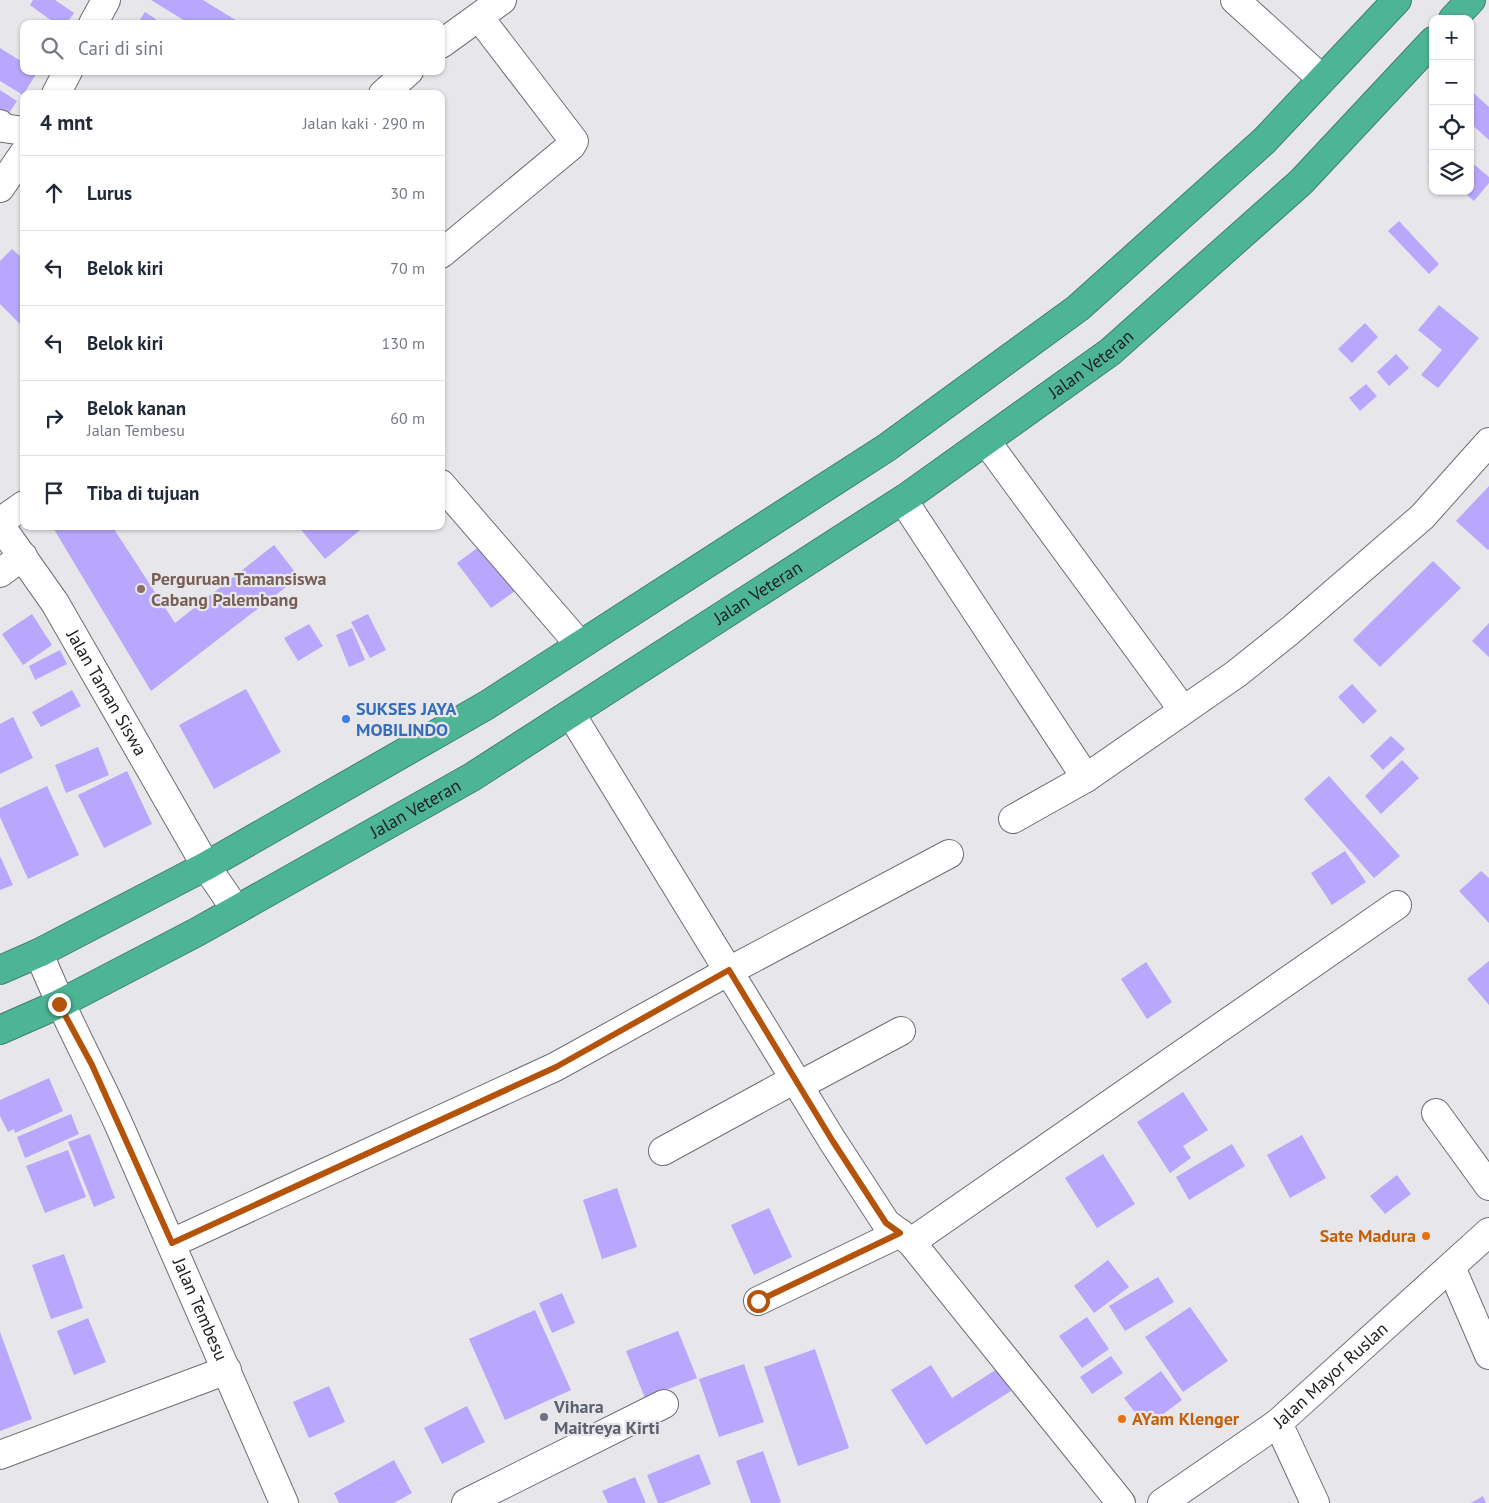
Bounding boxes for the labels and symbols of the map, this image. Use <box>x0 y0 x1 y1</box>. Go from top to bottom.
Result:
street label: Jalan Veteran <box>1043 325 1138 404</box>
street label: Jalan Veteran <box>708 555 806 630</box>
place label: Perguruan Tamansiswa Cabang Palembang <box>151 567 327 611</box>
marker: Perguruan Tamansiswa Cabang Palembang <box>135 583 147 595</box>
street label: Jalan Taman Siswa <box>61 624 152 760</box>
place label: SUKSES JAYA MOBILINDO <box>356 697 456 741</box>
marker: SUKSES JAYA MOBILINDO <box>340 713 352 725</box>
street label: Jalan Veteran <box>365 774 465 844</box>
route end <box>48 993 71 1016</box>
place label: Sate Madura <box>1320 1224 1416 1247</box>
marker: Sate Madura <box>1420 1230 1432 1242</box>
street label: Jalan Tembesu <box>168 1253 233 1364</box>
route start <box>747 1290 770 1313</box>
street label: Jalan Mayor Ruslan <box>1267 1317 1393 1433</box>
place label: Vihara Maitreya Kirti <box>553 1395 660 1439</box>
place label: AYam Klenger <box>1132 1407 1240 1430</box>
marker: Vihara Maitreya Kirti <box>538 1411 550 1423</box>
marker: AYam Klenger <box>1116 1413 1128 1425</box>

